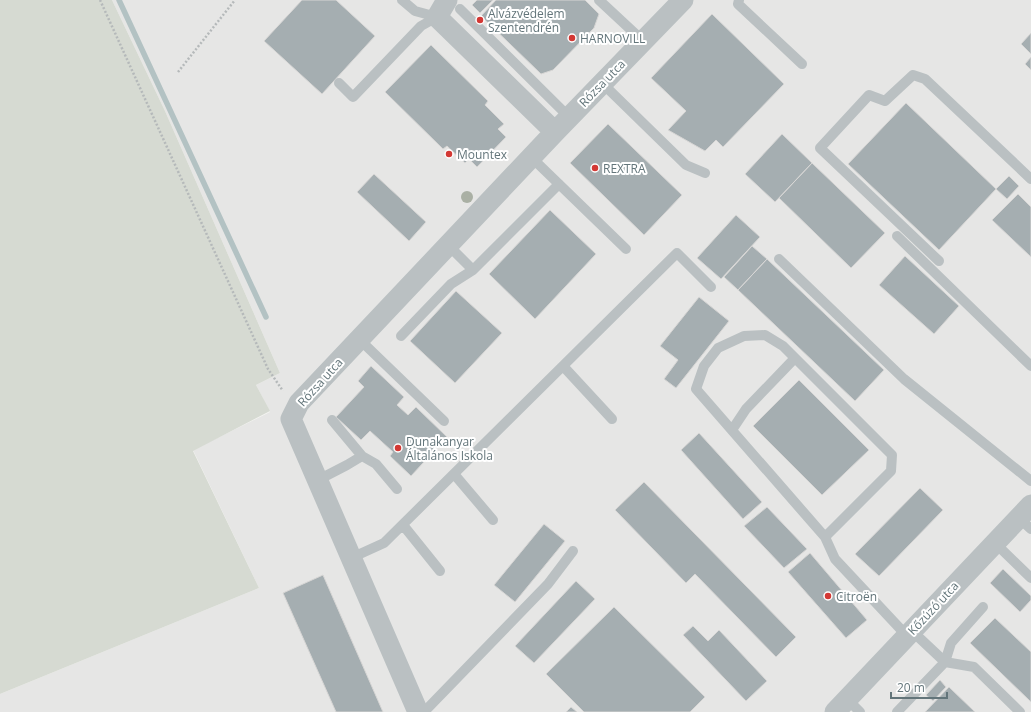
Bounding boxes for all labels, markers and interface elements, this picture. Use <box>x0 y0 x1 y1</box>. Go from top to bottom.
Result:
place label: Alvázvédelem Szentendrén <box>488 5 565 36</box>
marker: Alvázvédelem Szentendrén <box>475 15 485 25</box>
place label: HARNOVILL <box>580 30 645 47</box>
marker: HARNOVILL <box>567 33 577 43</box>
street label: Rózsa utca <box>575 56 629 110</box>
place label: Mountex <box>457 146 508 163</box>
marker: Mountex <box>444 149 454 159</box>
place label: REXTRA <box>603 160 646 177</box>
marker: REXTRA <box>590 163 600 173</box>
street label: Rózsa utca <box>294 354 346 410</box>
place label: Dunakanyar Általános Iskola <box>406 433 493 464</box>
marker: Dunakanyar Általános Iskola <box>393 443 403 453</box>
street label: Kőzúzó utca <box>904 577 962 639</box>
place label: Citroën <box>836 588 877 605</box>
marker: Citroën <box>823 591 833 601</box>
scale bar <box>891 674 947 700</box>
text: 20 m <box>897 679 925 696</box>

